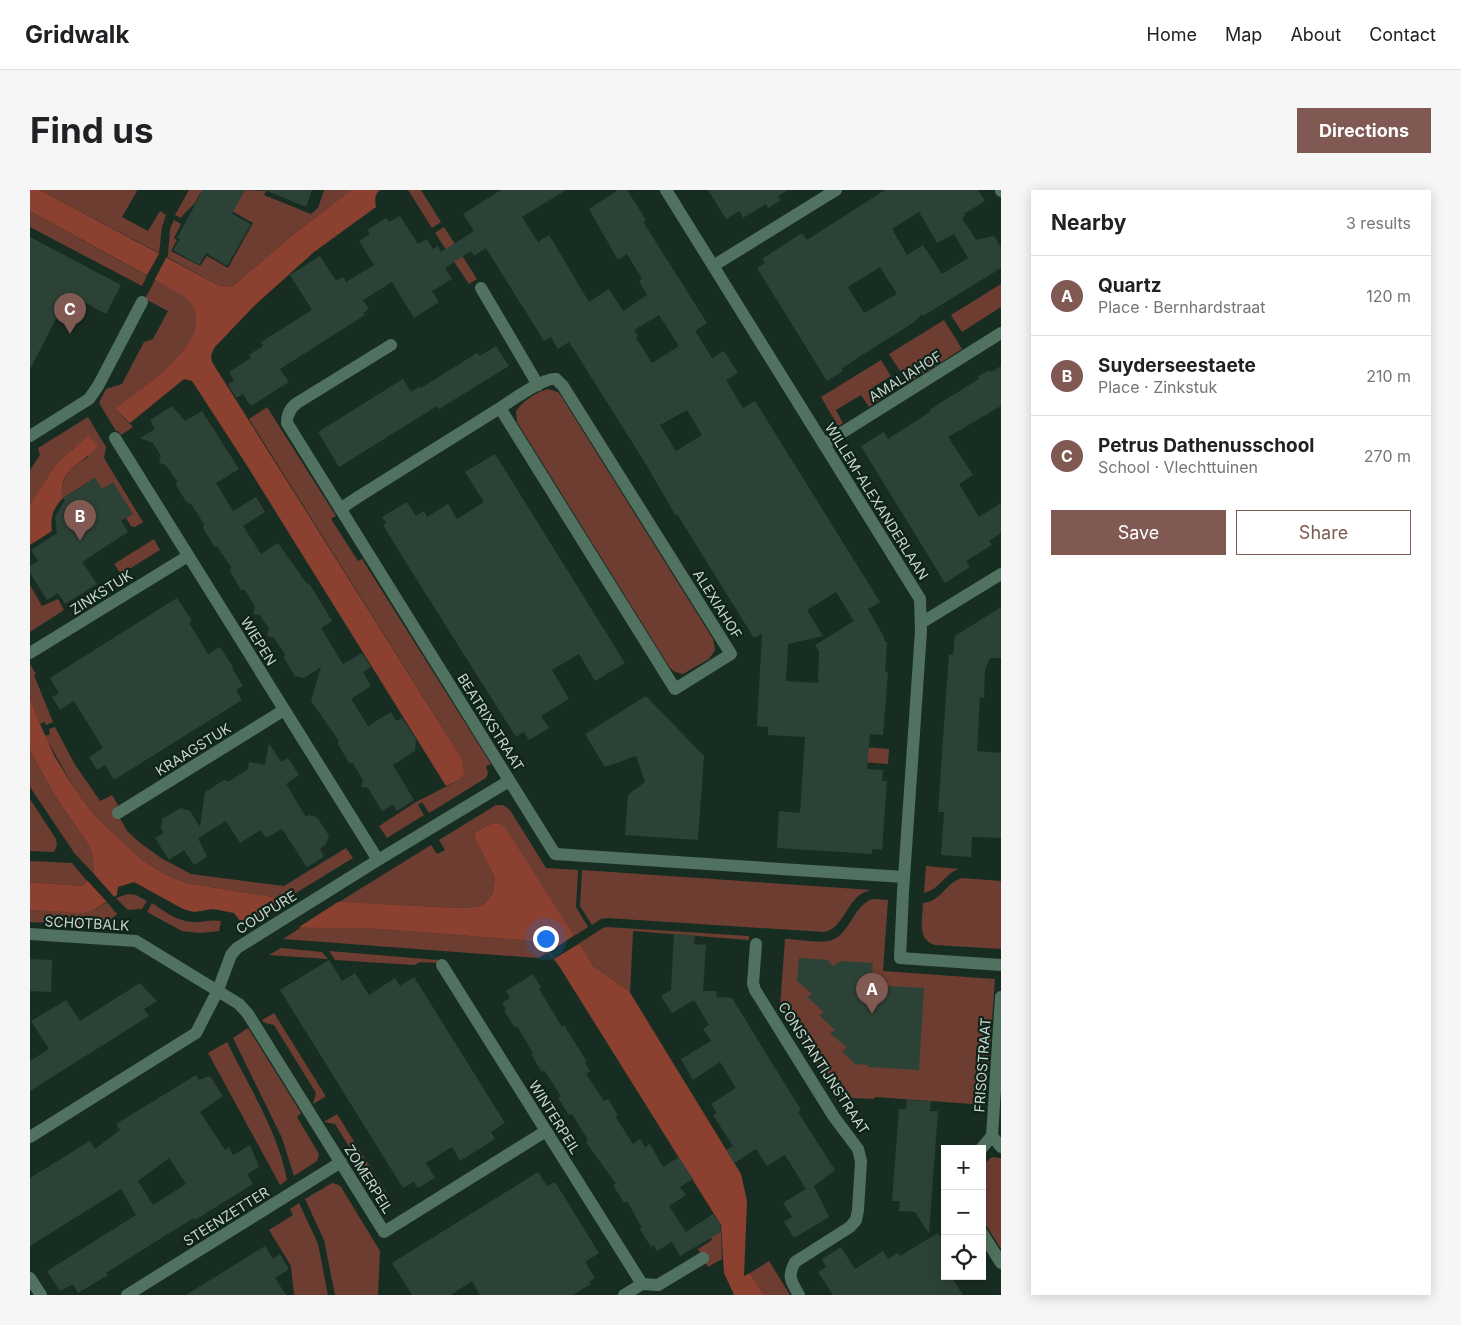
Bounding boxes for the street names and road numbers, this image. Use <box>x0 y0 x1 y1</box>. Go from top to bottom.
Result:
street label: AMALIAHOF <box>865 347 945 405</box>
street label: WILLEM-ALEXANDERLAAN <box>822 419 932 583</box>
street label: ZINKSTUK <box>67 566 136 618</box>
street label: ALEXIAHOF <box>690 566 746 642</box>
street label: WIEPEN <box>238 614 280 668</box>
street label: BEATRIXSTRAAT <box>454 670 528 774</box>
street label: KRAAGSTUK <box>152 719 234 779</box>
street label: COUPURE <box>233 887 299 937</box>
street label: SCHOTBALK <box>44 912 131 934</box>
street label: CONSTANTIJNSTRAAT <box>775 999 873 1137</box>
street label: FRISOSTRAAT <box>970 1017 994 1113</box>
street label: WINTERPEIL <box>526 1077 584 1157</box>
street label: ZOMERPEIL <box>341 1141 397 1217</box>
street label: STEENZETTER <box>180 1183 272 1249</box>

